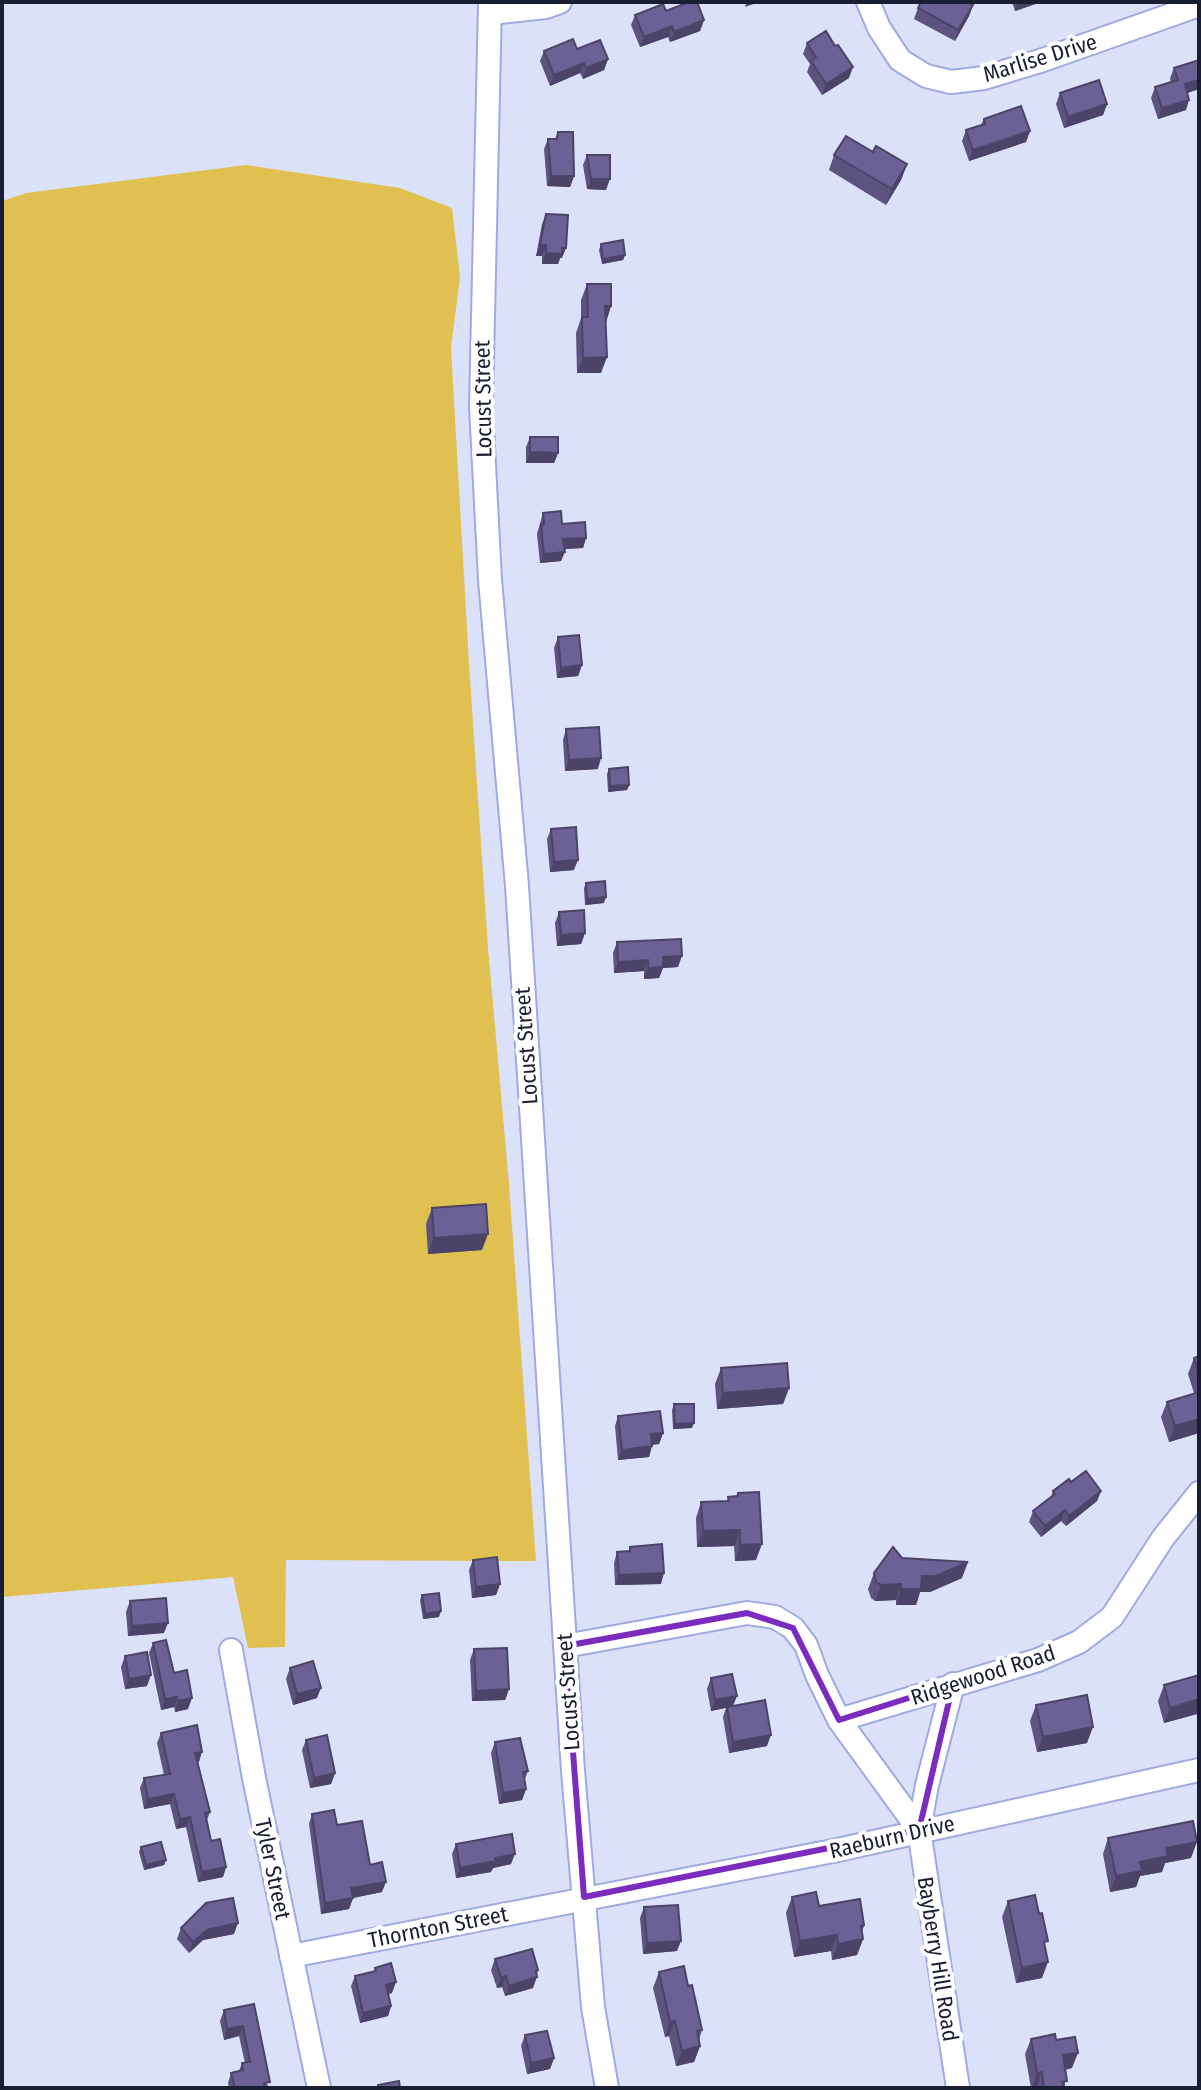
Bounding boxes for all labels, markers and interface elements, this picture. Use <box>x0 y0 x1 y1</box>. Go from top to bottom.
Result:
street label: Marlise Drive <box>980 28 1100 88</box>
street label: Locust Street <box>468 339 498 458</box>
street label: Locust Street <box>508 986 544 1106</box>
street label: Locust Street <box>550 1632 586 1752</box>
street label: Ridgewood Road <box>907 1639 1059 1711</box>
street label: Raeburn Drive <box>827 1809 957 1865</box>
street label: Tyler Street <box>249 1816 297 1923</box>
street label: Bayberry Hill Road <box>912 1875 964 2043</box>
street label: Thornton Street <box>366 1900 511 1954</box>

